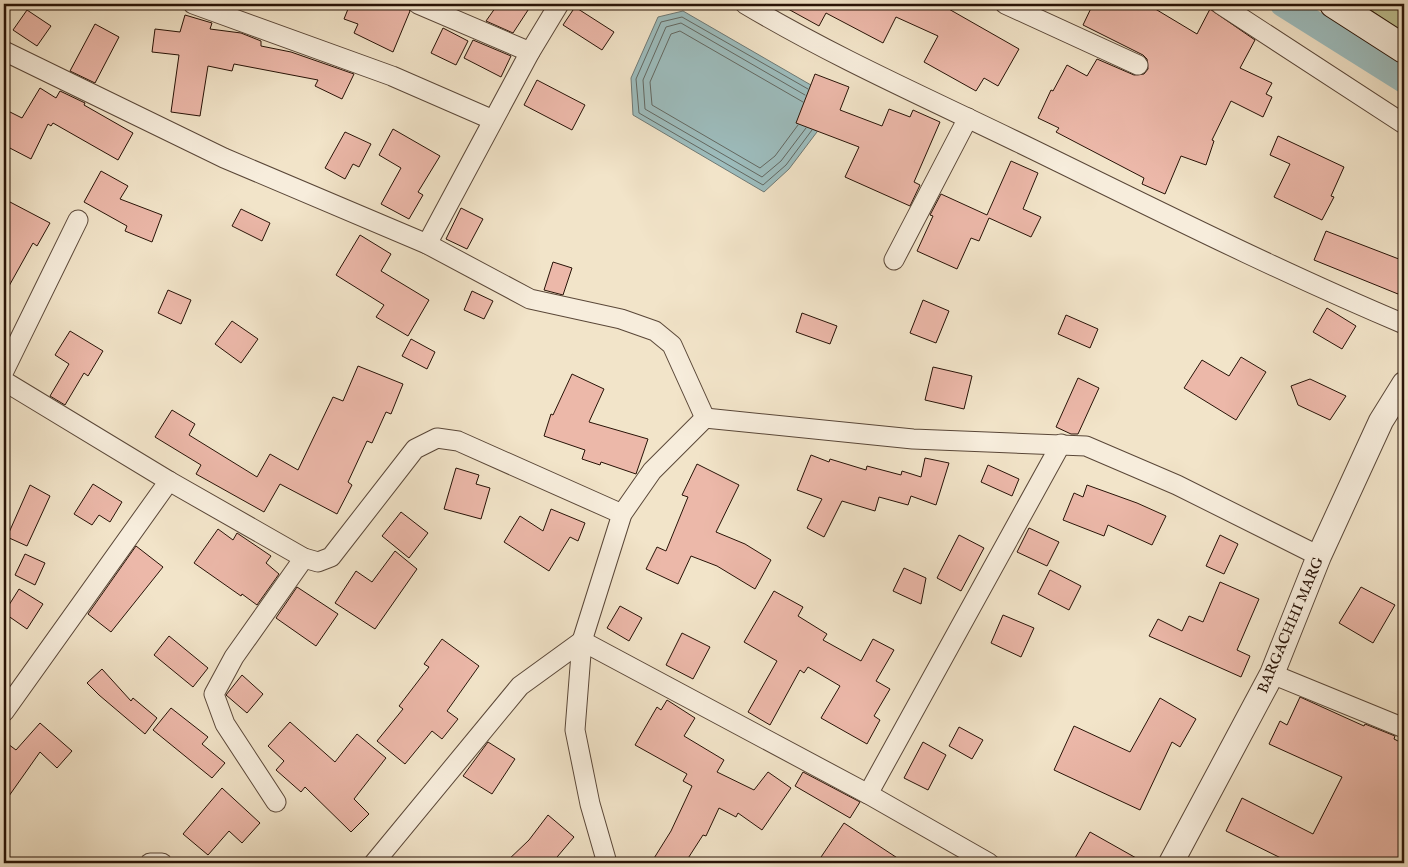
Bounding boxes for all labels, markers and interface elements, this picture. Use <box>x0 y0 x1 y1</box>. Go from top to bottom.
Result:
street label: BARGACHHI MARG <box>1253 554 1328 696</box>

